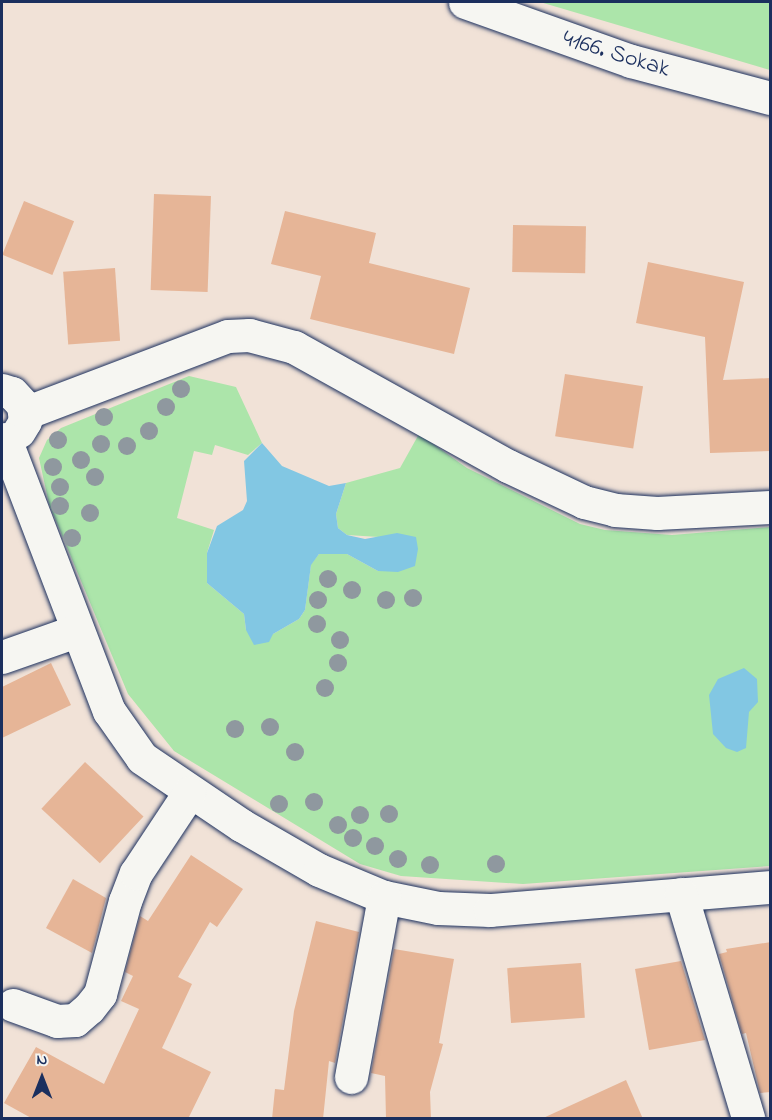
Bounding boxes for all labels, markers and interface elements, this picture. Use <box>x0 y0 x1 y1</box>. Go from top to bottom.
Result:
street label: 4166. Sokak <box>559 25 673 85</box>
north arrow <box>12 1048 72 1108</box>
text: N <box>37 1048 47 1072</box>

